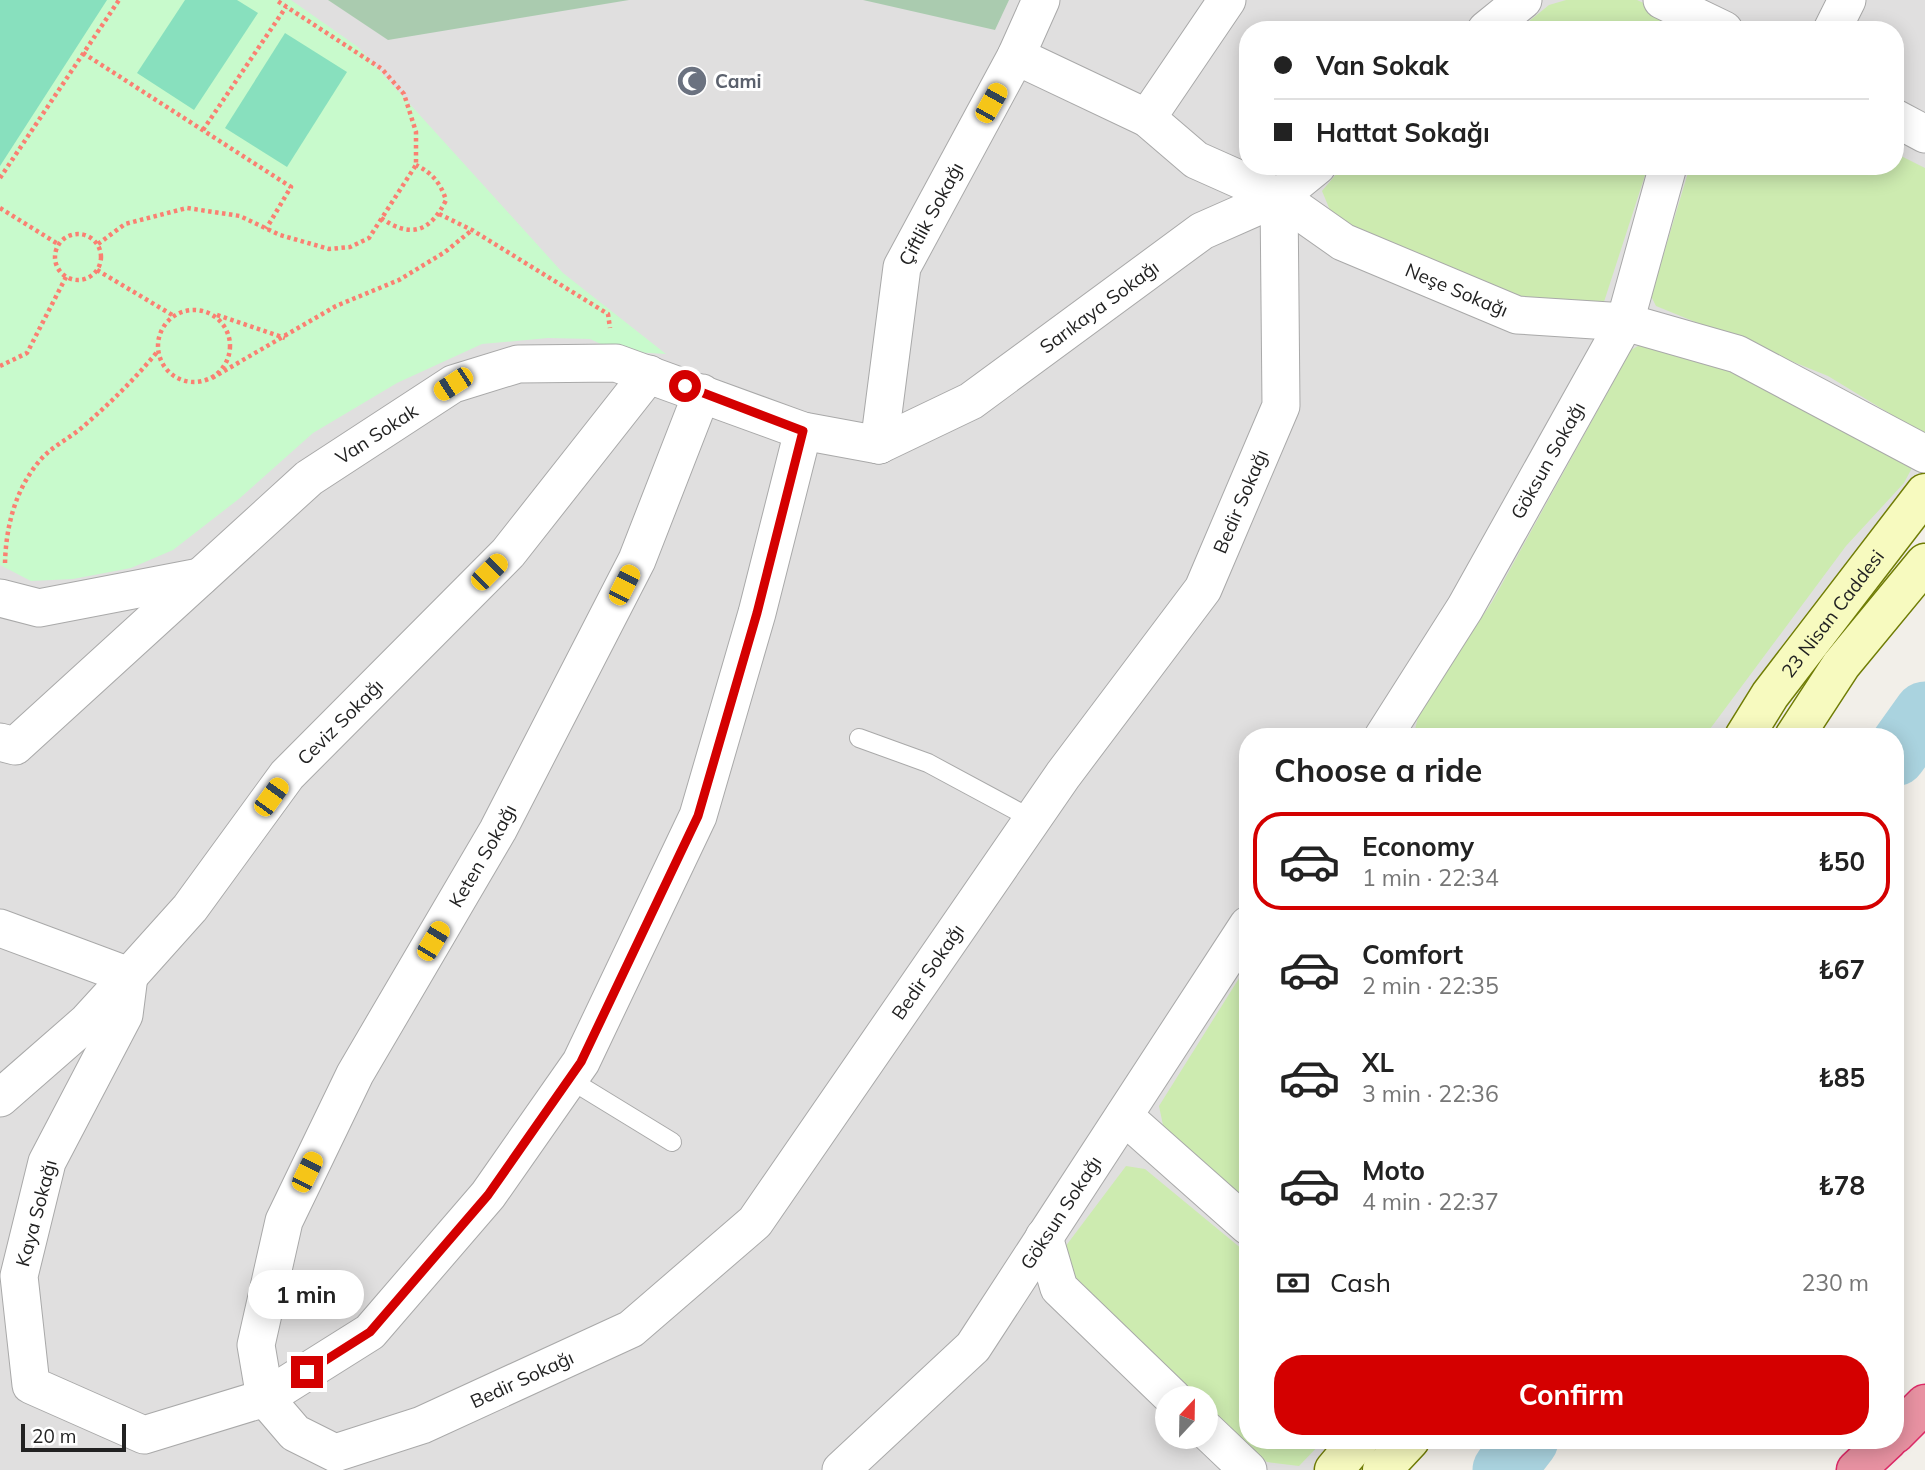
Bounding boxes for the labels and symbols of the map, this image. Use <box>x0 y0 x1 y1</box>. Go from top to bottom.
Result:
mosque icon: Cami <box>675 64 709 98</box>
place label: Cami <box>715 69 762 93</box>
car <box>972 80 1011 126</box>
street label: Çiftlik Sokağı <box>893 158 968 270</box>
street label: Sarıkaya Sokağı <box>1035 255 1163 358</box>
street label: Neşe Sokağı <box>1402 258 1512 322</box>
car <box>430 364 477 404</box>
route start <box>669 370 701 402</box>
street label: Göksun Sokağı <box>1505 397 1590 523</box>
street label: Van Sokak <box>331 398 422 469</box>
street label: Bedir Sokağı <box>1208 446 1273 557</box>
street label: 23 Nisan Caddesi <box>1776 545 1889 682</box>
car <box>467 550 512 594</box>
car <box>606 562 643 608</box>
street label: Ceviz Sokağı <box>292 674 388 770</box>
car <box>251 774 292 820</box>
street label: Keten Sokağı <box>443 800 521 912</box>
car <box>414 918 453 964</box>
street label: Bedir Sokağı <box>886 919 969 1024</box>
car <box>289 1149 326 1195</box>
street label: Göksun Sokağı <box>1015 1151 1106 1274</box>
street label: Kaya Sokağı <box>10 1157 62 1269</box>
callout: 1 min <box>249 1270 365 1320</box>
street label: Bedir Sokağı <box>466 1345 577 1413</box>
route end <box>291 1356 323 1388</box>
north arrow <box>1155 1386 1218 1449</box>
scale bar <box>21 1421 126 1453</box>

